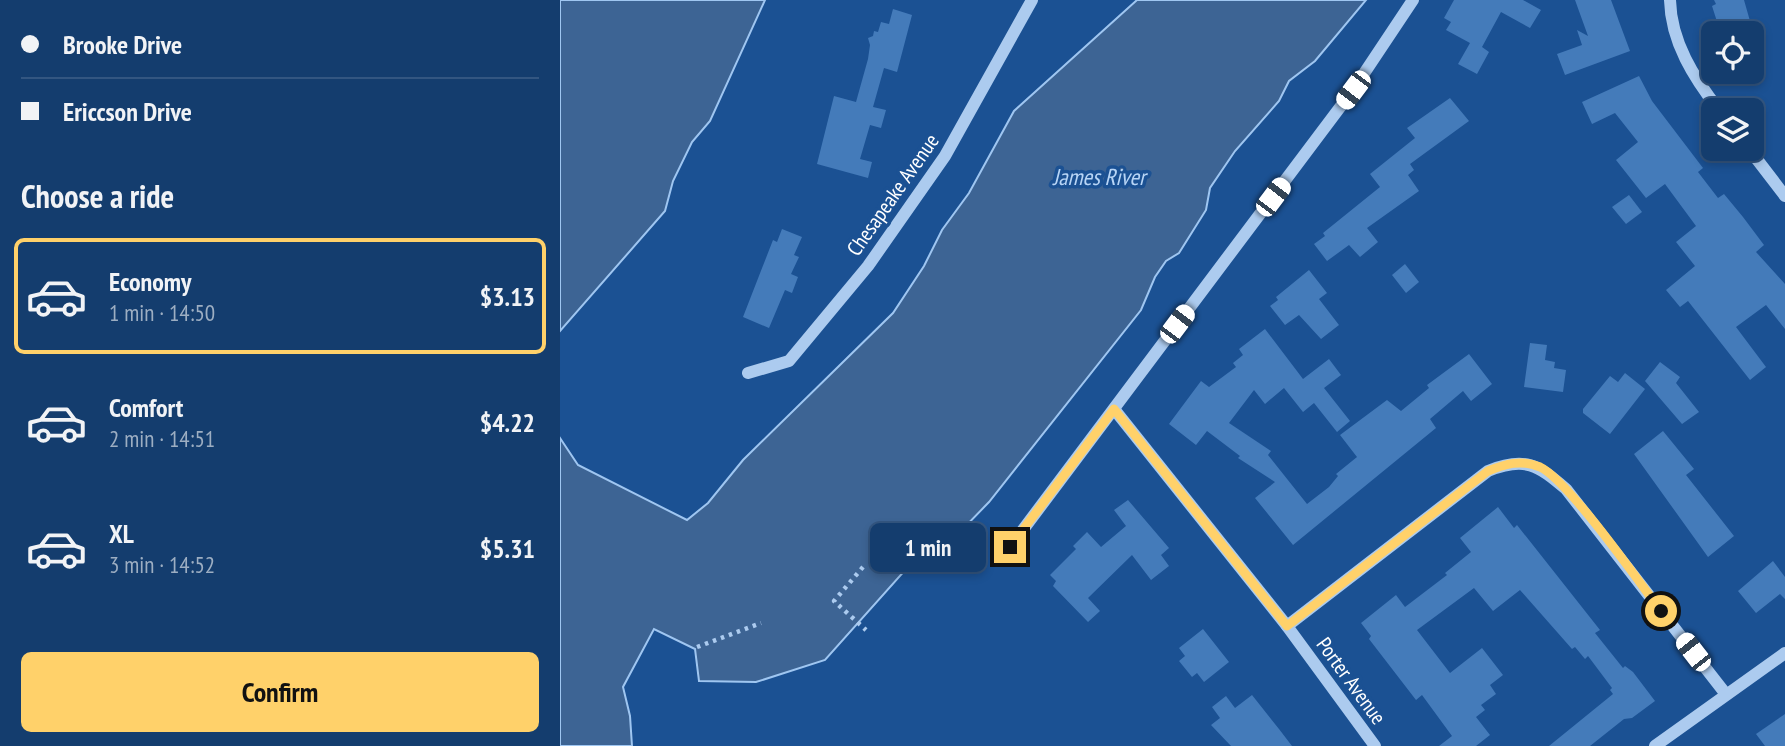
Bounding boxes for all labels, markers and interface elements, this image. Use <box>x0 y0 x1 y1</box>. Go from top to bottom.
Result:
map controls <box>1701 21 1764 161</box>
button: locate <box>1701 21 1764 84</box>
text: Brooke Drive <box>63 28 182 61</box>
car <box>1332 67 1375 113</box>
text: Ericcson Drive <box>63 95 192 128</box>
button: layers <box>1701 98 1764 161</box>
street label: Chesapeake Avenue <box>841 128 945 261</box>
water label: James River <box>1052 162 1149 191</box>
car <box>1252 174 1295 220</box>
text: Choose a ride <box>21 175 174 217</box>
icon: car <box>25 265 88 328</box>
text: Economy <box>109 265 191 298</box>
text: $3.13 <box>480 280 535 313</box>
text: 1 min · 14:50 <box>109 298 215 327</box>
car <box>1156 301 1199 347</box>
icon: car <box>25 391 88 454</box>
text: Comfort <box>109 391 183 424</box>
text: $4.22 <box>480 406 535 439</box>
text: 2 min · 14:51 <box>109 424 215 453</box>
icon: car <box>25 517 88 580</box>
text: XL <box>109 517 134 550</box>
callout: 1 min <box>870 522 986 572</box>
route end <box>994 531 1026 563</box>
text: $5.31 <box>480 532 535 565</box>
text: 1 min <box>905 533 951 562</box>
text: 3 min · 14:52 <box>109 550 215 579</box>
route start <box>1645 595 1677 627</box>
car <box>1672 629 1715 675</box>
street label: Porter Avenue <box>1311 632 1392 730</box>
button: Confirm <box>21 652 539 732</box>

